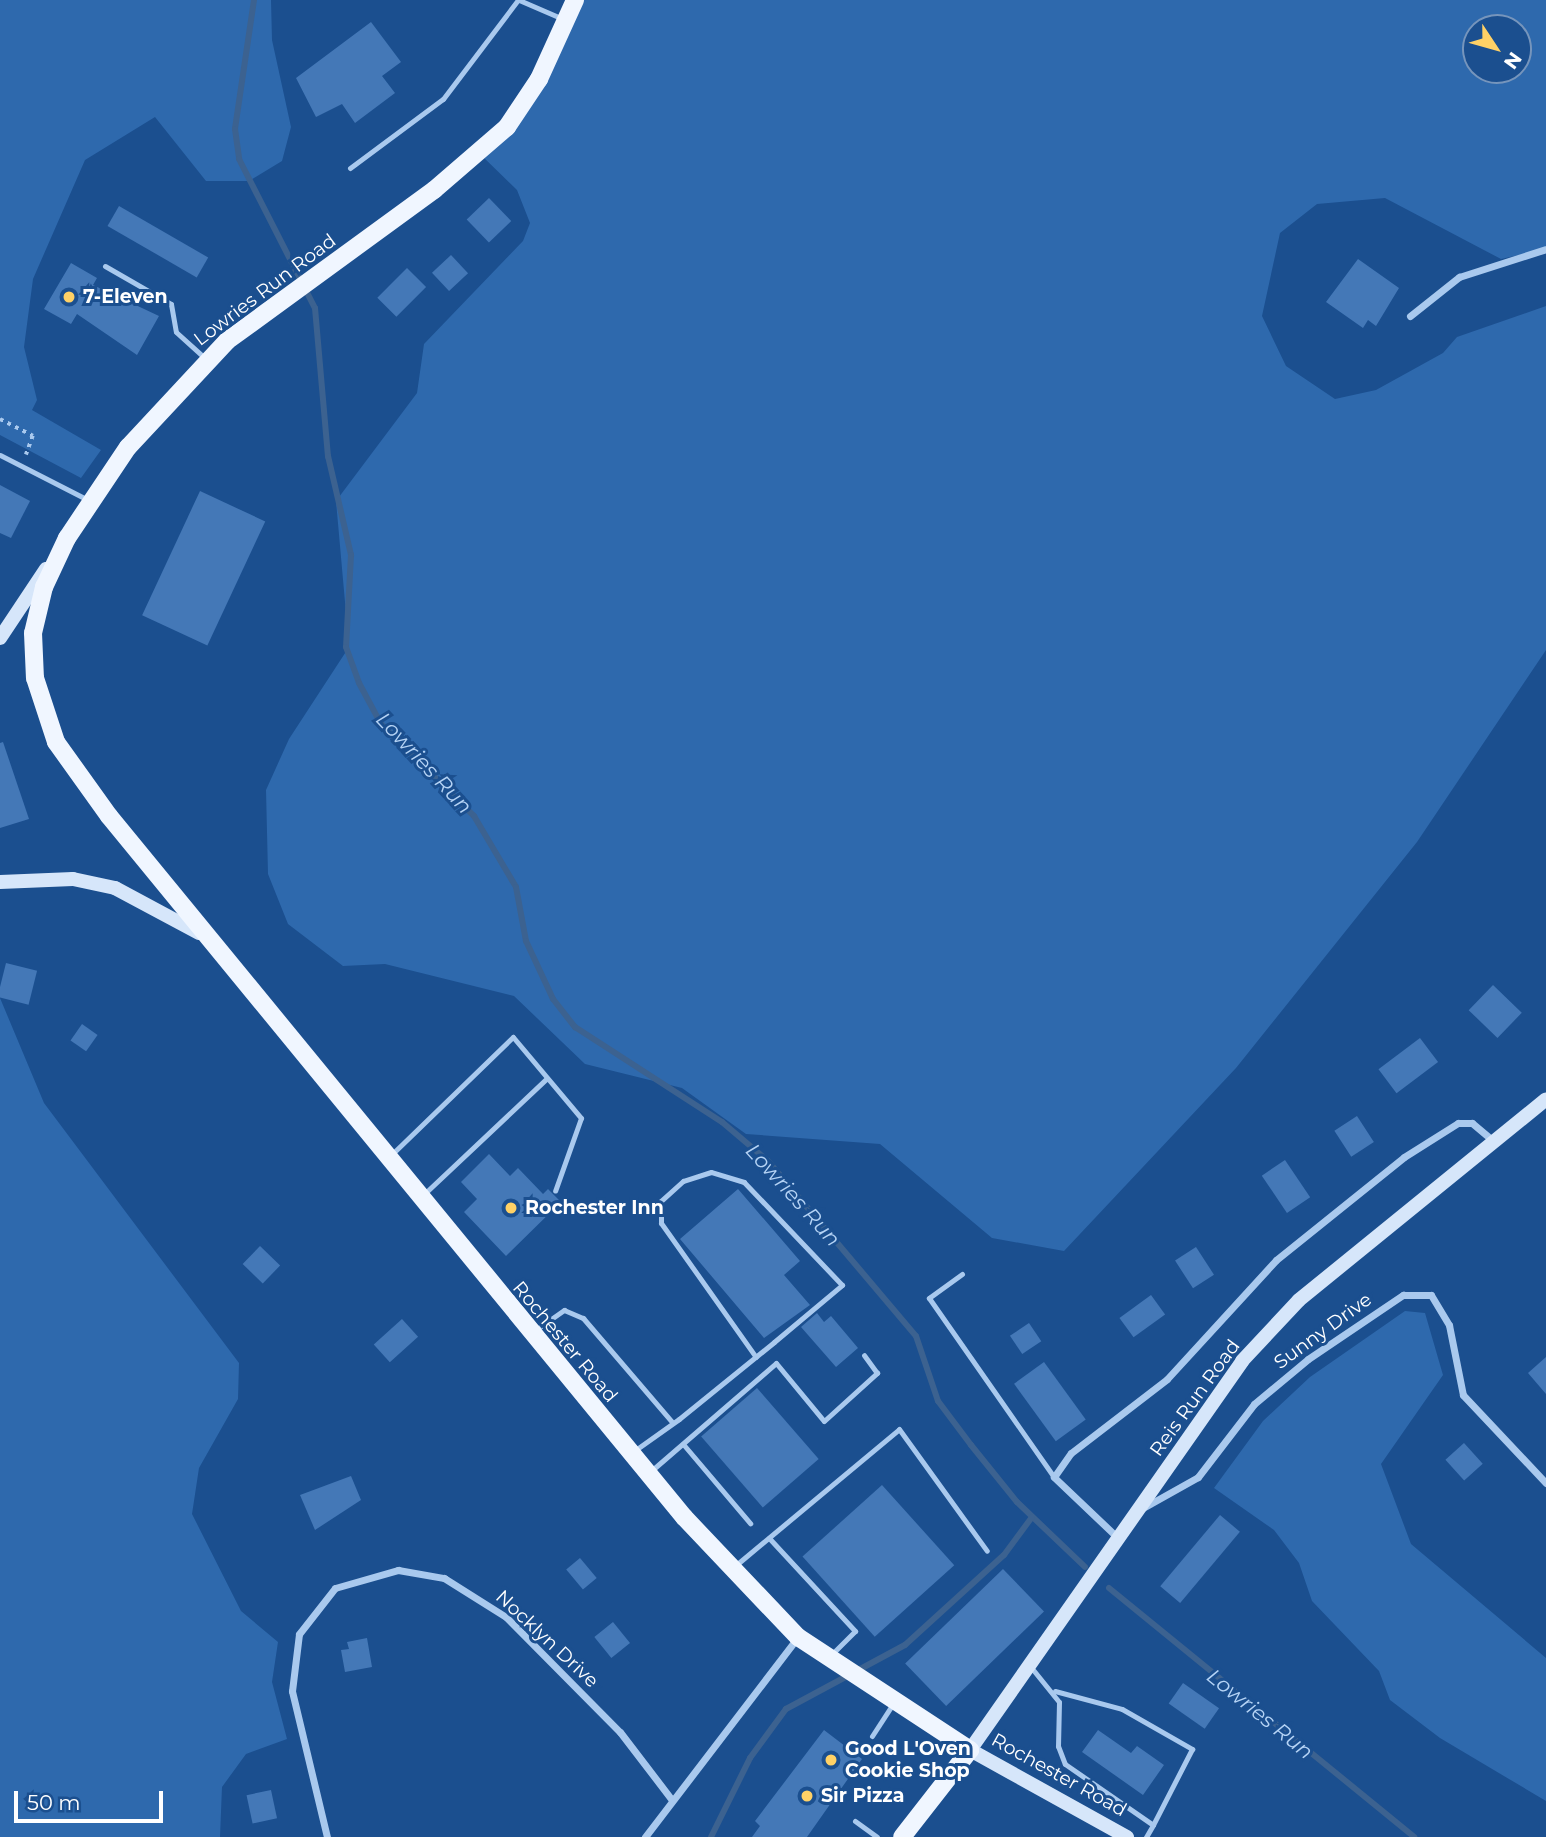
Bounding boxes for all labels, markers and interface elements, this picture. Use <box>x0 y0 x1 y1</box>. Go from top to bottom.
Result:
north arrow <box>1462 14 1532 84</box>
text: N <box>1499 47 1527 73</box>
street label: Lowries Run Road <box>190 229 340 351</box>
place label: 7-Eleven <box>83 286 168 308</box>
marker: 7-Eleven <box>61 289 77 305</box>
water label: Lowries Run <box>371 707 477 819</box>
water label: Lowries Run <box>740 1139 846 1251</box>
place label: Rochester Inn <box>525 1197 664 1219</box>
marker: Rochester Inn <box>503 1200 519 1216</box>
street label: Rochester Road <box>508 1277 622 1407</box>
street label: Sunny Drive <box>1270 1288 1376 1374</box>
street label: Reis Run Road <box>1145 1335 1245 1461</box>
street label: Nocklyn Drive <box>491 1586 603 1692</box>
water label: Lowries Run <box>1202 1664 1318 1764</box>
street label: Rochester Road <box>987 1728 1131 1822</box>
place label: Good L'Oven Cookie Shop <box>845 1738 971 1782</box>
marker: Good L'Oven Cookie Shop <box>823 1752 839 1768</box>
scale bar <box>18 1778 166 1822</box>
place label: Sir Pizza <box>821 1785 904 1807</box>
marker: Sir Pizza <box>799 1788 815 1804</box>
text: 50 m <box>27 1790 81 1815</box>

